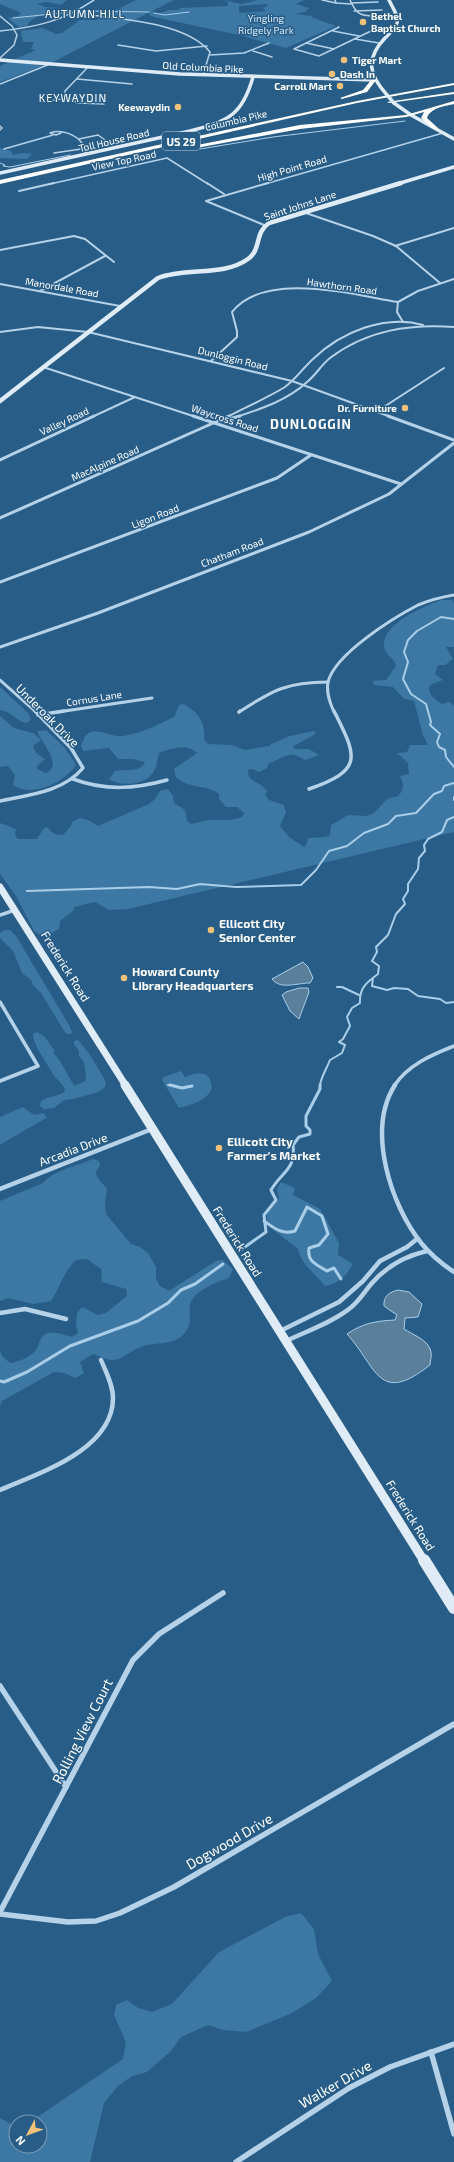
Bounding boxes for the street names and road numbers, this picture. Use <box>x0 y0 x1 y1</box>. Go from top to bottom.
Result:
street label: Old Columbia Pike <box>162 59 244 75</box>
street label: Columbia Pike <box>204 107 268 133</box>
street label: Toll House Road <box>78 126 150 154</box>
road number: US 29 <box>162 132 200 150</box>
street label: View Top Road <box>91 147 157 173</box>
street label: High Point Road <box>256 152 328 184</box>
street label: Saint Johns Lane <box>262 188 338 222</box>
street label: Manordale Road <box>24 275 100 299</box>
street label: Hawthorn Road <box>306 275 378 297</box>
street label: Dunloggin Road <box>197 344 269 372</box>
street label: Waycross Road <box>190 401 260 435</box>
street label: Valley Road <box>37 404 91 438</box>
street label: MacAlpine Road <box>69 443 141 483</box>
street label: Ligon Road <box>130 501 180 531</box>
street label: Chatham Road <box>199 535 265 569</box>
street label: Underoak Drive <box>14 681 82 749</box>
street label: Cornus Lane <box>65 688 123 708</box>
street label: Frederick Road <box>39 928 93 1004</box>
street label: Arcadia Drive <box>37 1130 109 1168</box>
street label: Frederick Road <box>211 1203 265 1279</box>
street label: Frederick Road <box>384 1477 438 1553</box>
street label: Rolling View Court <box>48 1676 116 1786</box>
street label: Dogwood Drive <box>183 1809 275 1873</box>
street label: Walker Drive <box>296 2056 374 2112</box>

